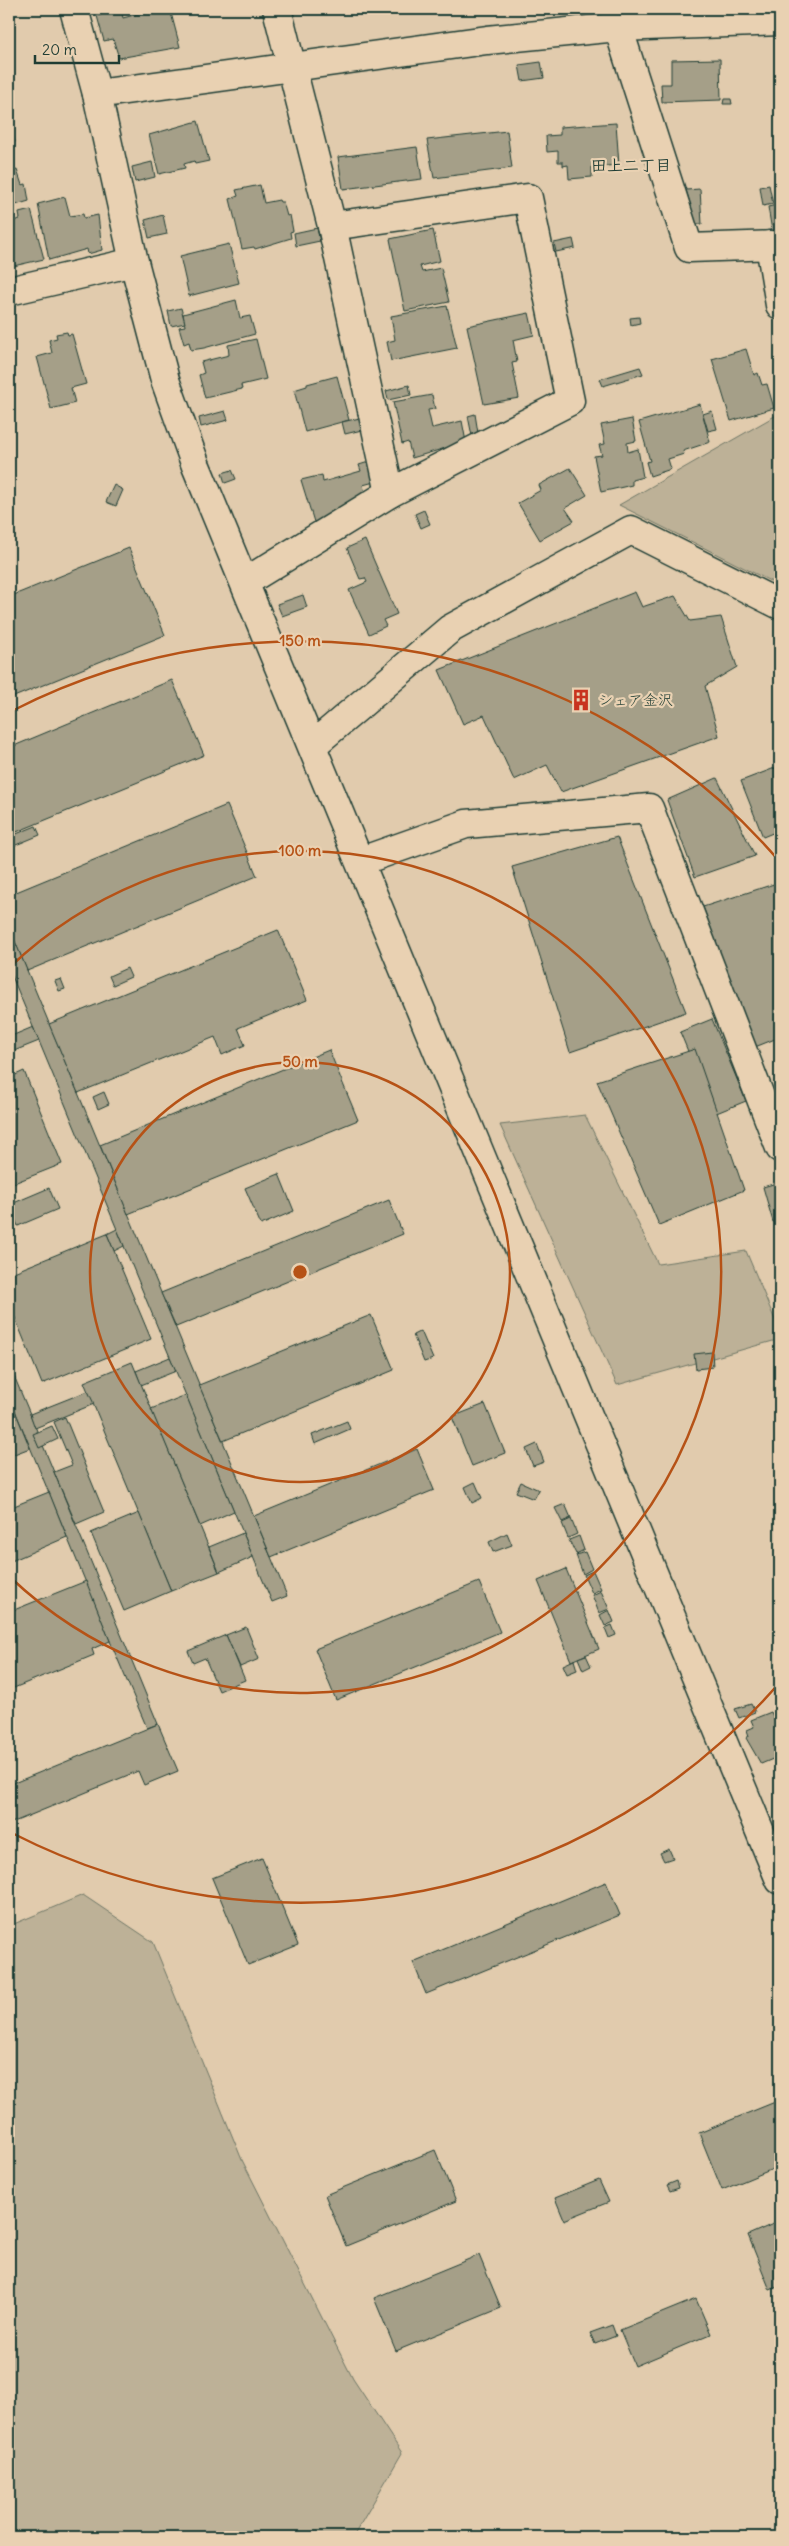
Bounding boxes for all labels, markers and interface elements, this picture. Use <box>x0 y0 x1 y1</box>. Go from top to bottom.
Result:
scale bar <box>35 32 119 64</box>
text: 20 m <box>42 40 77 59</box>
district label: 田上二丁目 <box>591 155 671 175</box>
text: 150 m <box>279 631 321 650</box>
building icon: シェア金沢 <box>568 687 594 713</box>
place label: シェア金沢 <box>598 690 673 709</box>
text: 100 m <box>279 841 321 860</box>
text: 50 m <box>282 1052 318 1071</box>
centre of rings <box>291 1263 309 1281</box>

